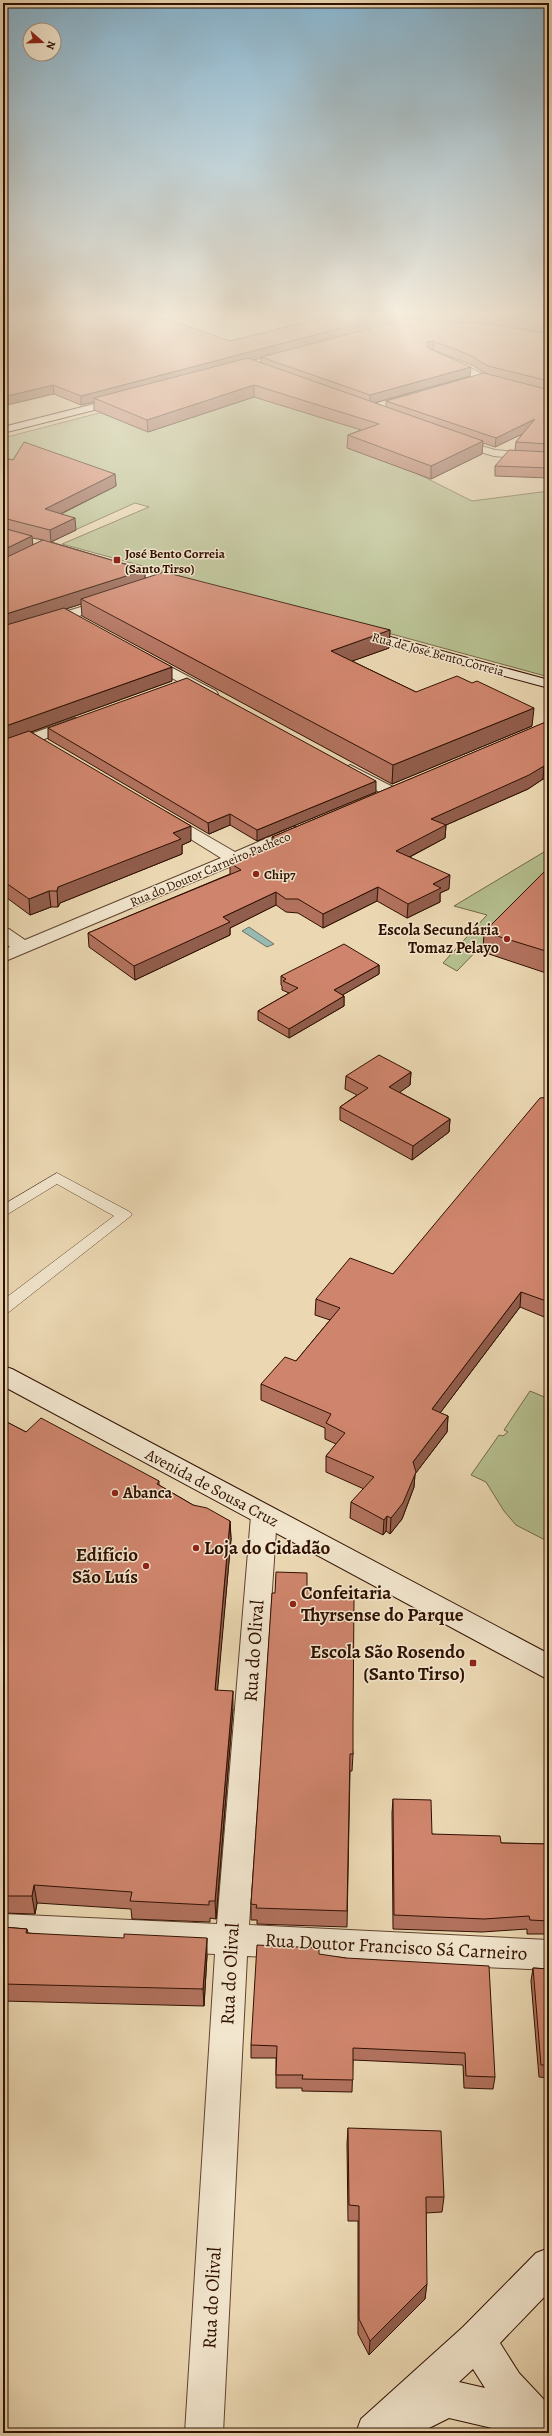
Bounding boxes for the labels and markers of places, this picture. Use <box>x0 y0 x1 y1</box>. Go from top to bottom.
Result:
place label: José Bento Correia (Santo Tirso) <box>125 545 226 577</box>
marker: José Bento Correia (Santo Tirso) <box>112 555 122 565</box>
place label: Chip7 <box>264 866 296 883</box>
marker: Chip7 <box>251 869 261 879</box>
place label: Escola Secundária Tomaz Pelayo <box>378 919 499 959</box>
marker: Escola Secundária Tomaz Pelayo <box>502 934 512 944</box>
place label: Abanca <box>122 1482 173 1504</box>
marker: Abanca <box>110 1488 120 1498</box>
place label: Loja do Cidadão <box>204 1535 330 1561</box>
place label: Edifício São Luís <box>72 1542 138 1590</box>
marker: Loja do Cidadão <box>191 1543 201 1553</box>
marker: Edifício São Luís <box>141 1561 151 1571</box>
place label: Confeitaria Thyrsense do Parque <box>301 1580 464 1628</box>
marker: Confeitaria Thyrsense do Parque <box>288 1599 298 1609</box>
place label: Escola São Rosendo (Santo Tirso) <box>310 1639 465 1687</box>
marker: Escola São Rosendo (Santo Tirso) <box>468 1658 478 1668</box>

